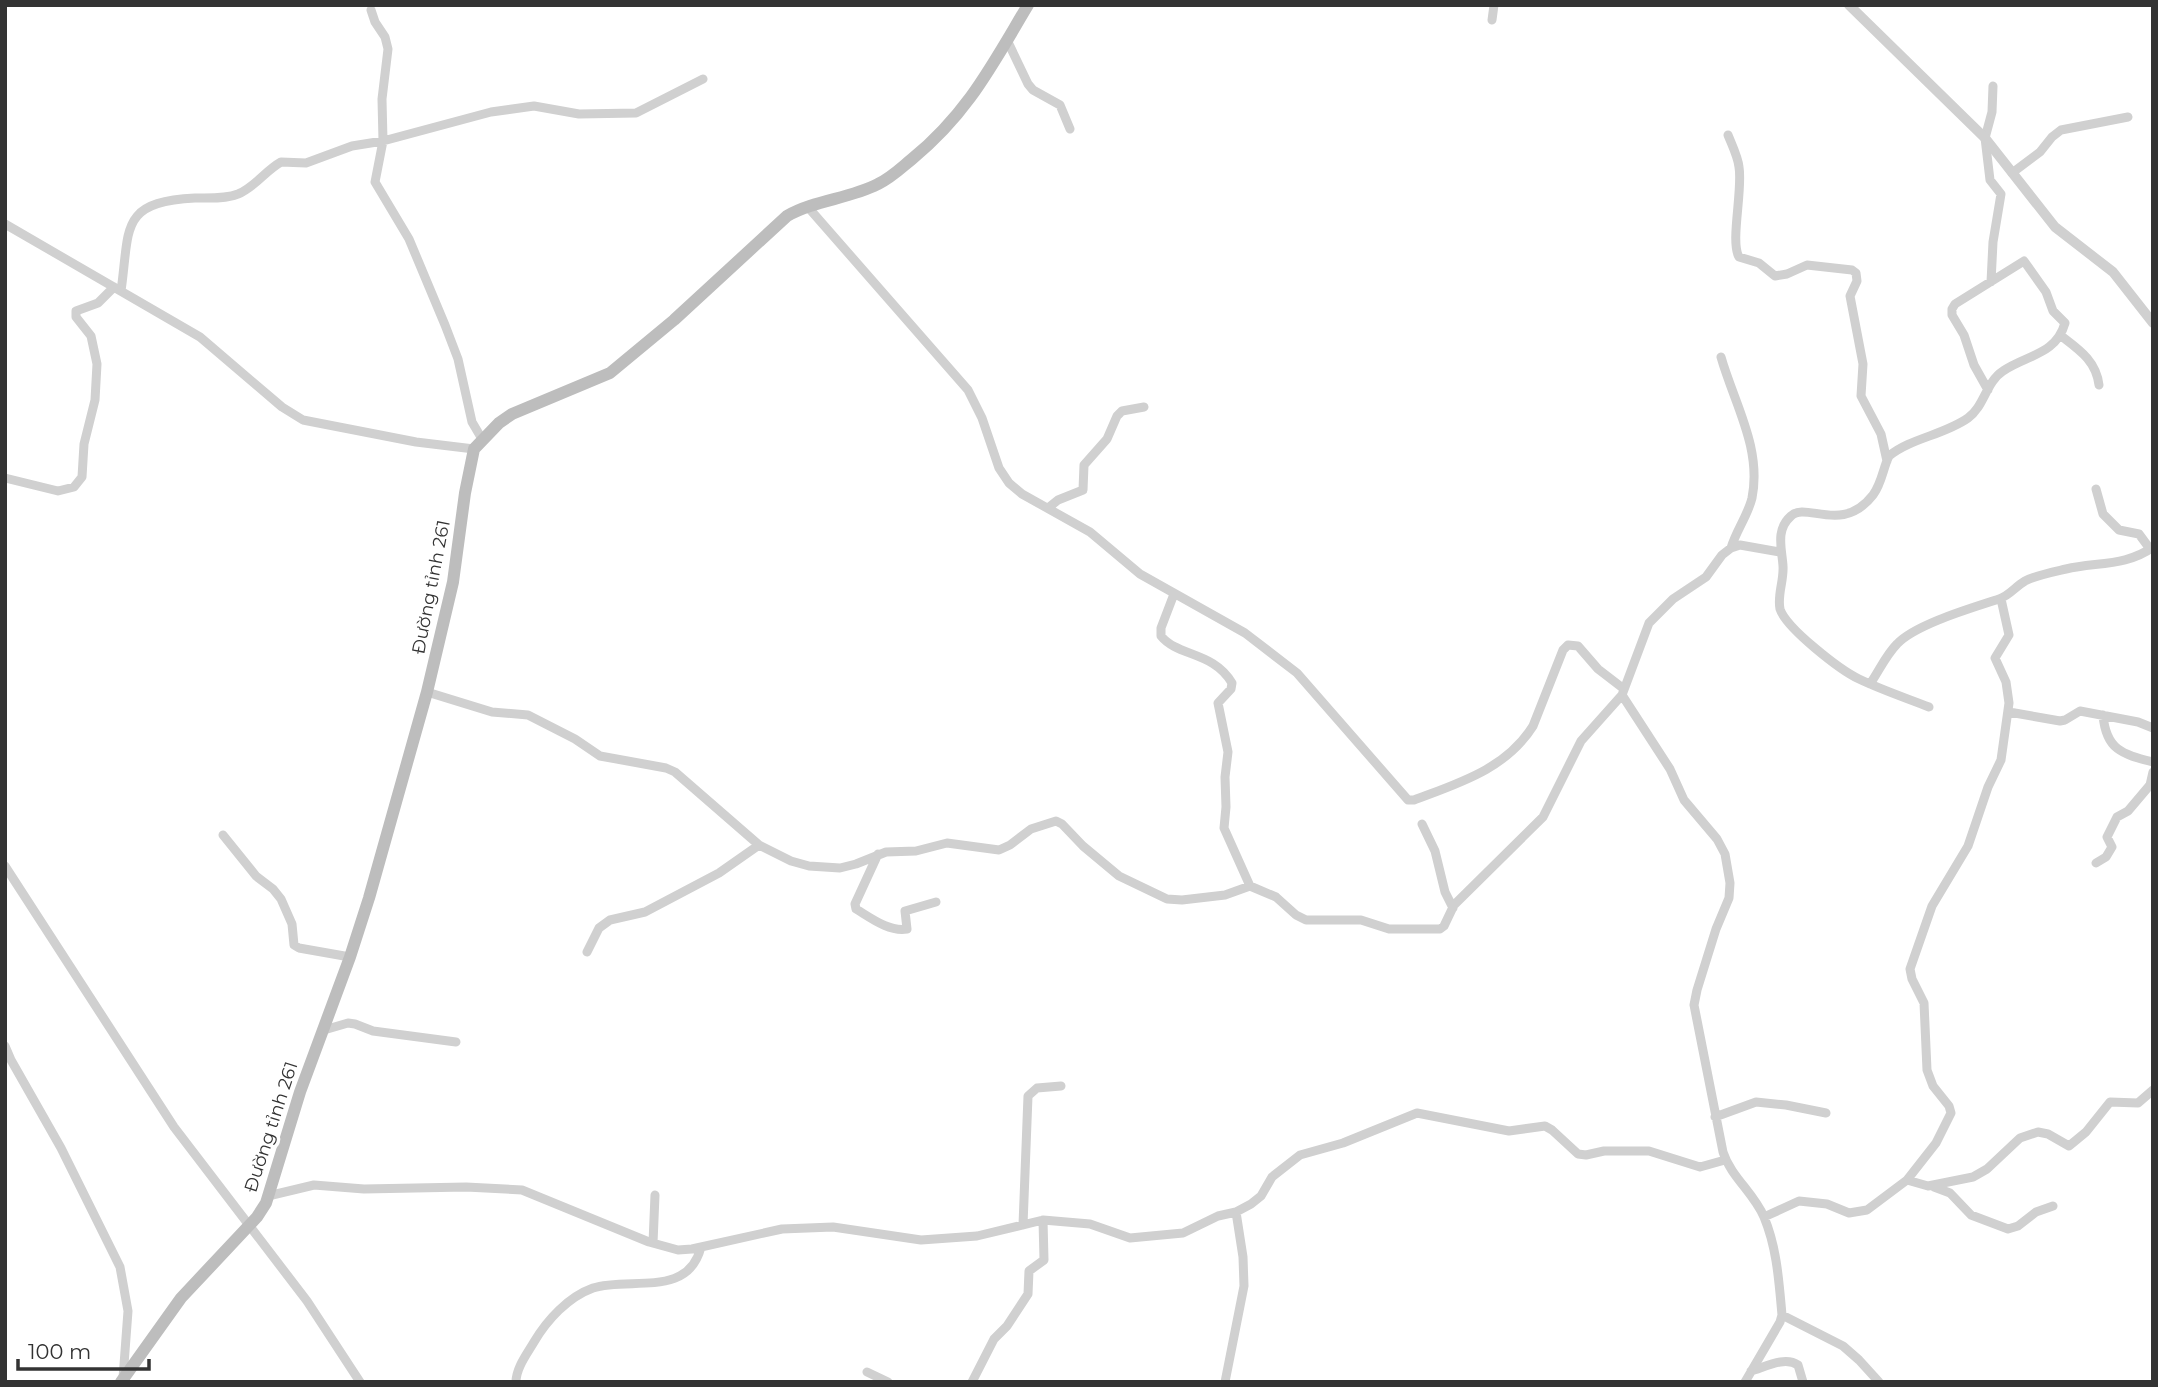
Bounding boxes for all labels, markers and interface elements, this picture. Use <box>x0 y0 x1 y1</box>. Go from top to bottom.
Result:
street label: Đường tỉnh 261 <box>407 518 455 656</box>
street label: Đường tỉnh 261 <box>240 1059 302 1195</box>
scale bar <box>18 1328 149 1372</box>
text: 100 m <box>28 1339 91 1364</box>

